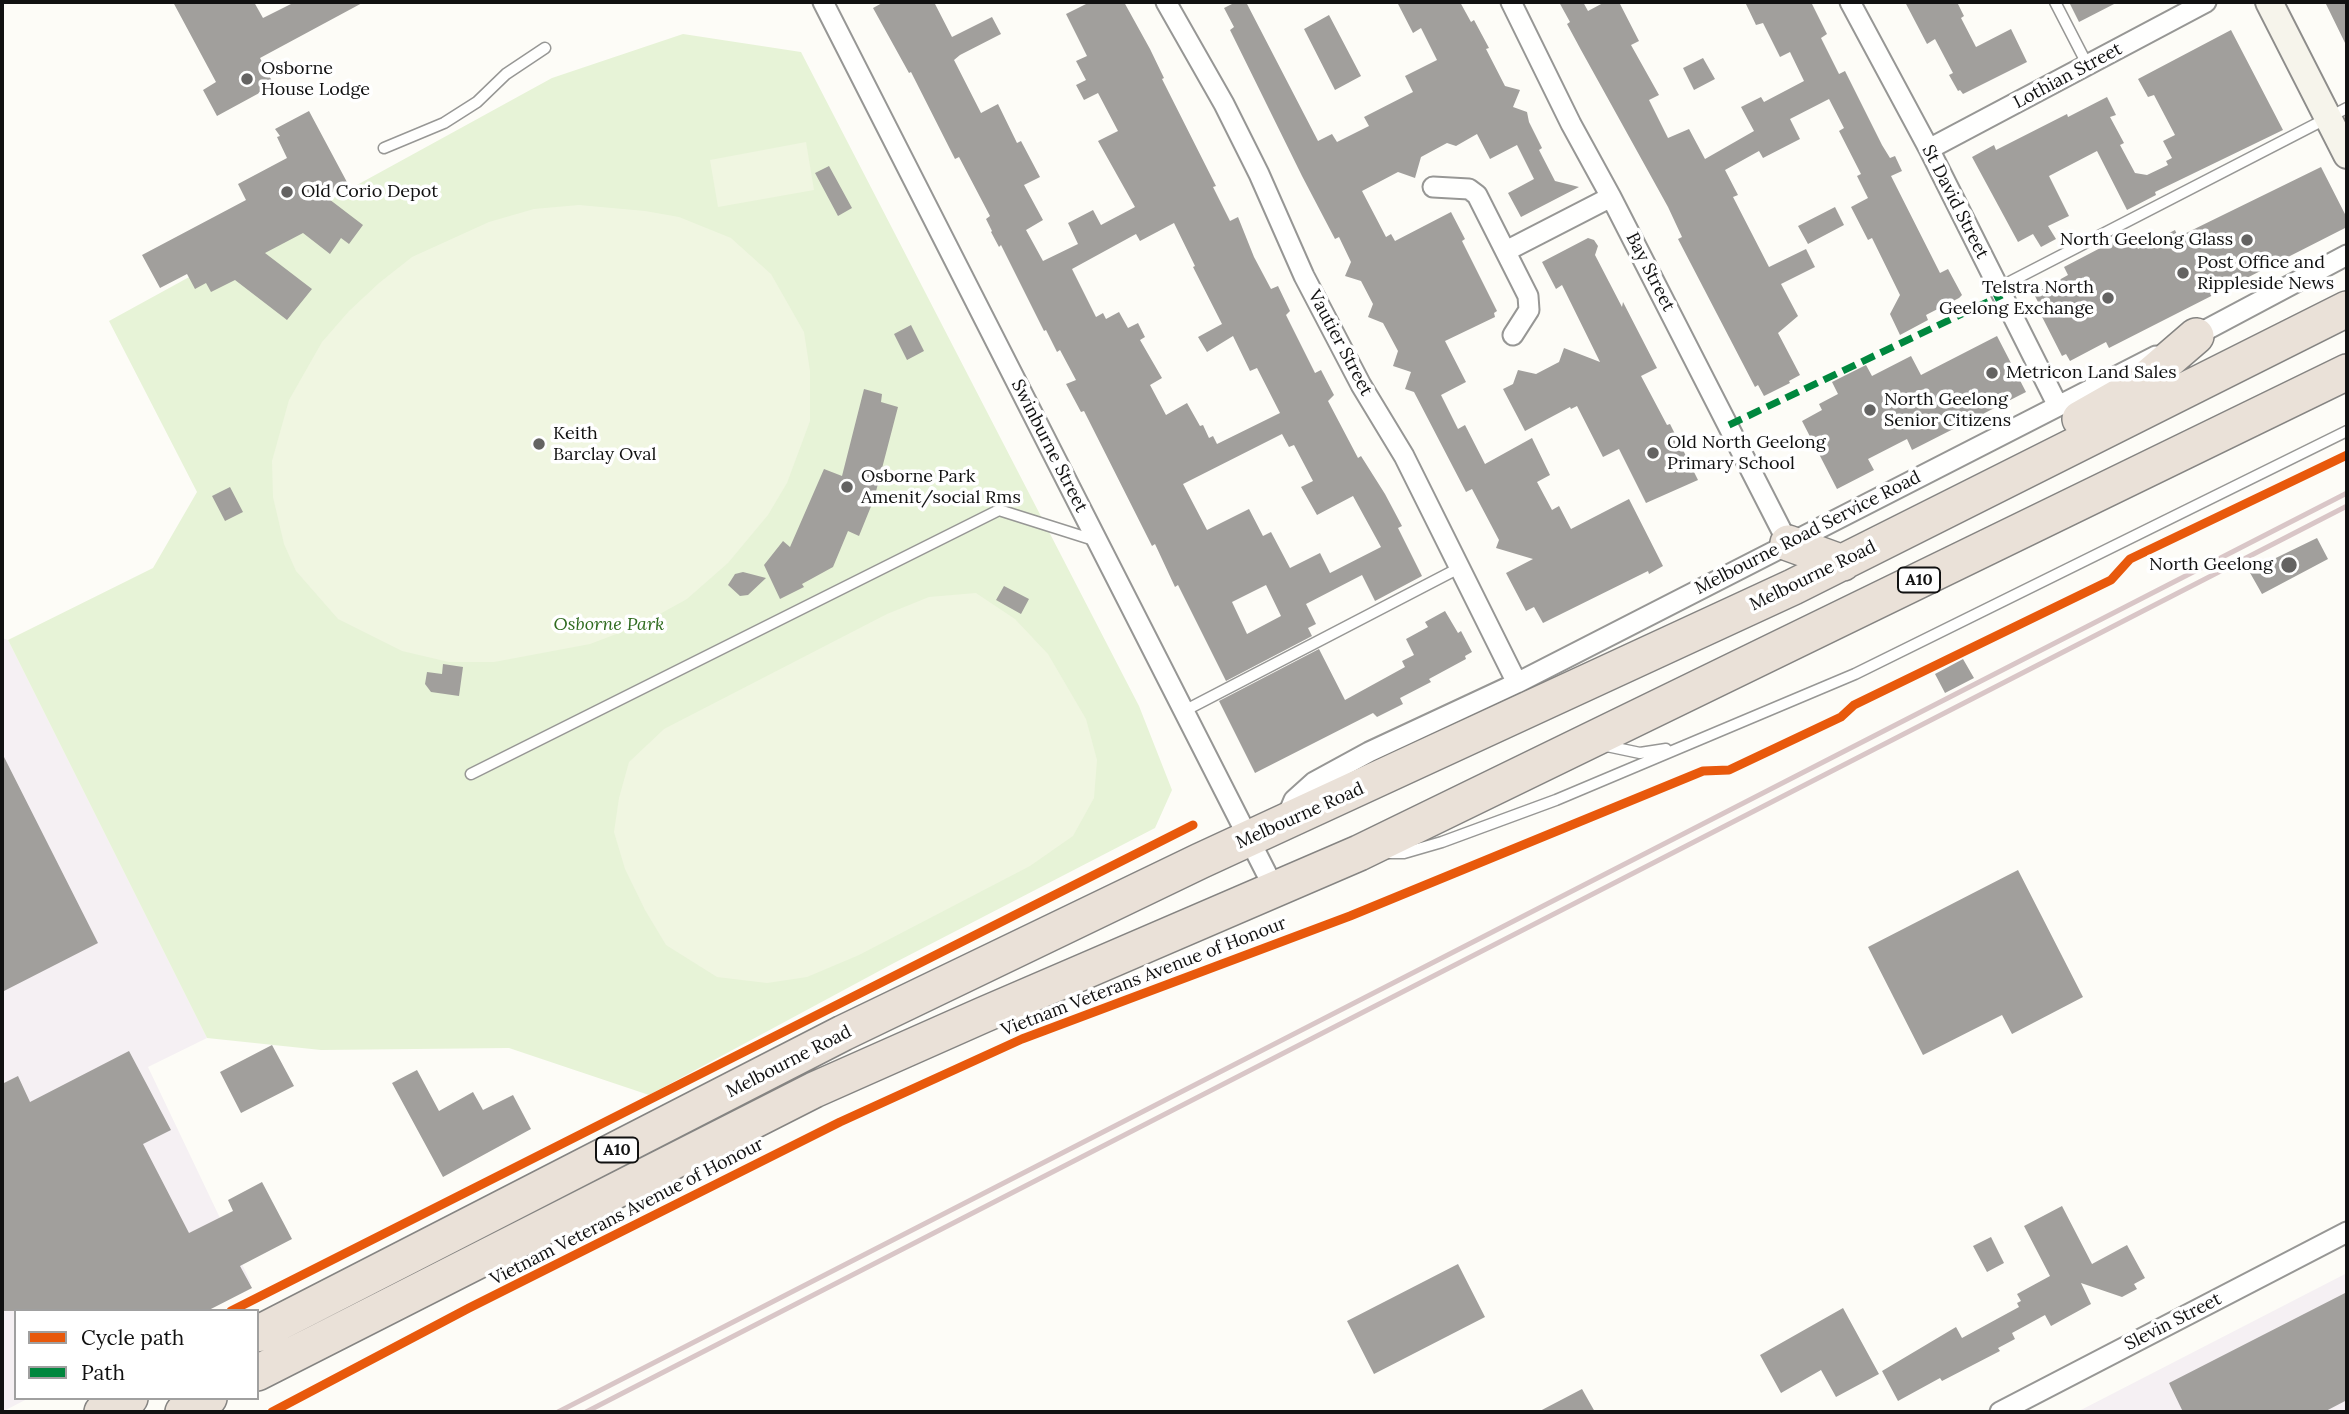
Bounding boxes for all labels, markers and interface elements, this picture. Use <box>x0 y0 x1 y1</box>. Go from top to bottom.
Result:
street label: Lothian Street <box>2010 38 2126 114</box>
place label: Osborne House Lodge <box>261 58 370 100</box>
marker: Osborne House Lodge <box>239 71 255 87</box>
street label: St David Street <box>1917 141 1993 263</box>
place label: Old Corio Depot <box>301 181 438 203</box>
marker: Old Corio Depot <box>279 184 295 200</box>
street label: Bay Street <box>1621 229 1679 315</box>
place label: North Geelong Glass <box>2060 229 2233 251</box>
marker: North Geelong Glass <box>2239 232 2255 248</box>
place label: Post Office and Rippleside News <box>2197 252 2334 294</box>
marker: Post Office and Rippleside News <box>2175 265 2191 281</box>
place label: Telstra North Geelong Exchange <box>1939 277 2094 320</box>
street label: Vautier Street <box>1303 286 1377 400</box>
marker: Telstra North Geelong Exchange <box>2100 290 2116 306</box>
place label: Metricon Land Sales <box>2006 362 2177 384</box>
marker: Metricon Land Sales <box>1984 365 2000 381</box>
street label: Swinburne Street <box>1006 376 1092 516</box>
place label: North Geelong Senior Citizens <box>1884 389 2011 432</box>
marker: North Geelong Senior Citizens <box>1862 402 1878 418</box>
place label: Keith Barclay Oval <box>553 423 656 466</box>
place label: Old North Geelong Primary School <box>1667 432 1826 474</box>
marker: Keith Barclay Oval <box>531 436 547 452</box>
marker: Old North Geelong Primary School <box>1645 445 1661 461</box>
place label: Osborne Park Amenit/social Rms <box>861 466 1021 508</box>
street label: Melbourne Road Service Road <box>1692 467 1924 599</box>
marker: Osborne Park Amenit/social Rms <box>839 479 855 495</box>
street label: Melbourne Road <box>1746 536 1880 616</box>
place label: North Geelong <box>2149 554 2273 576</box>
marker: North Geelong <box>2279 555 2299 575</box>
road number: A10 <box>1898 568 1940 593</box>
park label: Osborne Park <box>554 614 664 636</box>
street label: Melbourne Road <box>1233 778 1367 854</box>
street label: Vietnam Veterans Avenue of Honour <box>998 912 1290 1042</box>
street label: Melbourne Road <box>723 1021 855 1103</box>
street label: Vietnam Veterans Avenue of Honour <box>487 1133 767 1291</box>
road number: A10 <box>596 1138 638 1162</box>
street label: Slevin Street <box>2121 1288 2225 1356</box>
legend <box>14 1309 259 1400</box>
text: Cycle path <box>81 1324 184 1351</box>
text: Path <box>81 1359 125 1386</box>

